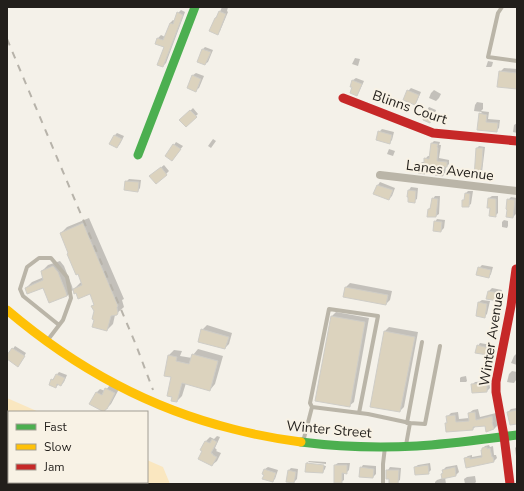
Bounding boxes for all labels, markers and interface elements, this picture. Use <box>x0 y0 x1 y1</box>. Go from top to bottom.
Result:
street label: Blinns Court <box>370 86 450 129</box>
street label: Lanes Avenue <box>405 156 495 185</box>
street label: Winter Avenue <box>475 291 508 388</box>
legend <box>8 411 148 483</box>
street label: Winter Street <box>285 416 373 443</box>
text: Fast <box>44 419 67 435</box>
text: Slow <box>44 439 72 455</box>
text: Jam <box>43 459 65 475</box>

